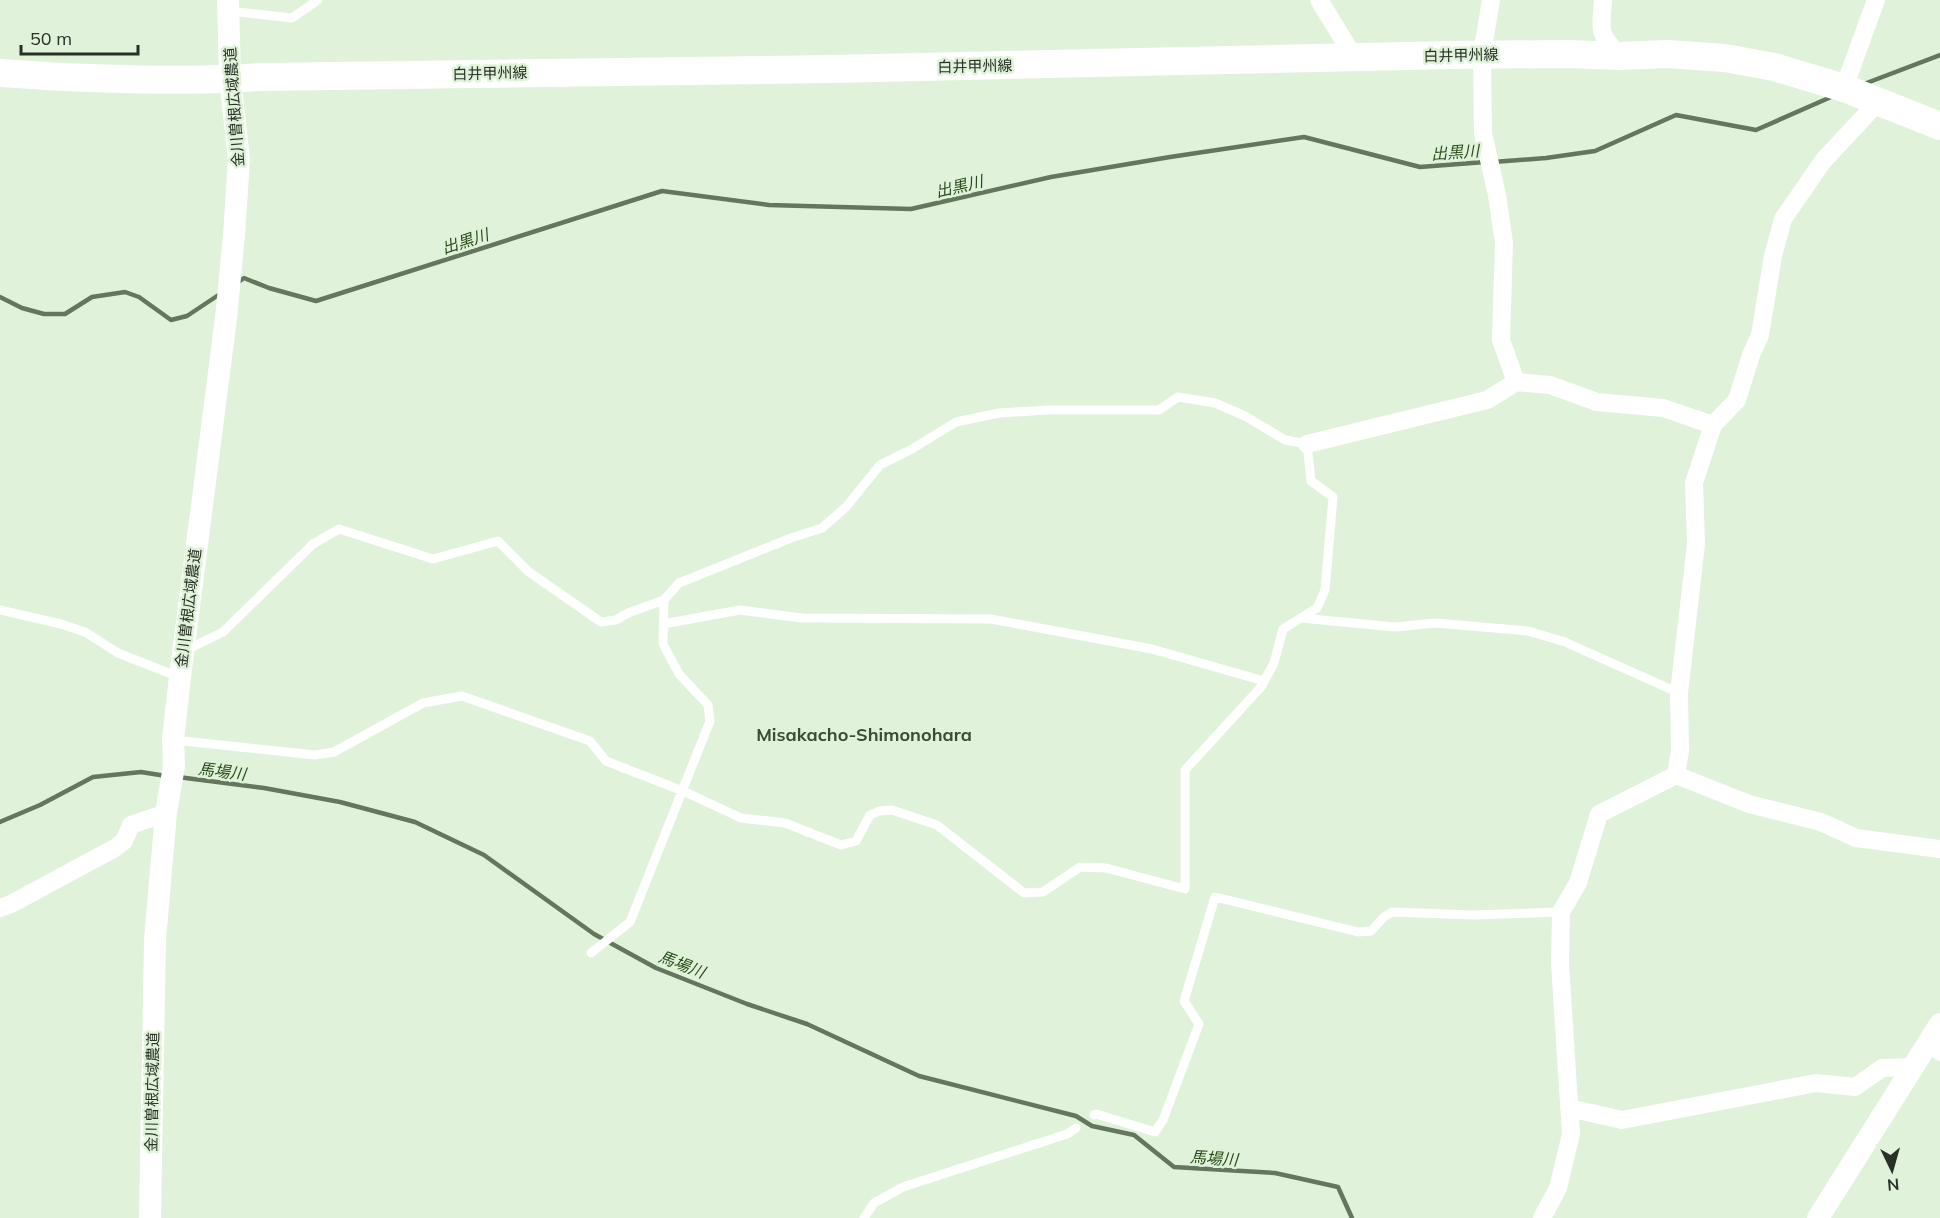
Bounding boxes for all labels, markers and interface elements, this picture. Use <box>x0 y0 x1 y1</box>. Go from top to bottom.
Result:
scale bar <box>21 18 138 56</box>
text: 50 m <box>30 27 72 50</box>
street label: 白井甲州線 <box>1423 45 1499 65</box>
street label: 金川曽根広域農道 <box>220 46 248 168</box>
street label: 白井甲州線 <box>937 56 1013 76</box>
street label: 白井甲州線 <box>452 63 528 83</box>
water label: 出黒川 <box>1430 140 1482 164</box>
water label: 出黒川 <box>933 170 987 201</box>
water label: 出黒川 <box>439 223 493 258</box>
street label: 金川曽根広域農道 <box>171 547 205 669</box>
district label: Misakacho-Shimonohara <box>756 723 972 746</box>
water label: 馬場川 <box>197 758 249 784</box>
water label: 馬場川 <box>656 946 710 983</box>
street label: 金川曽根広域農道 <box>141 1032 163 1152</box>
north arrow <box>1862 1140 1922 1200</box>
water label: 馬場川 <box>1189 1146 1241 1170</box>
text: N <box>1886 1174 1900 1195</box>

